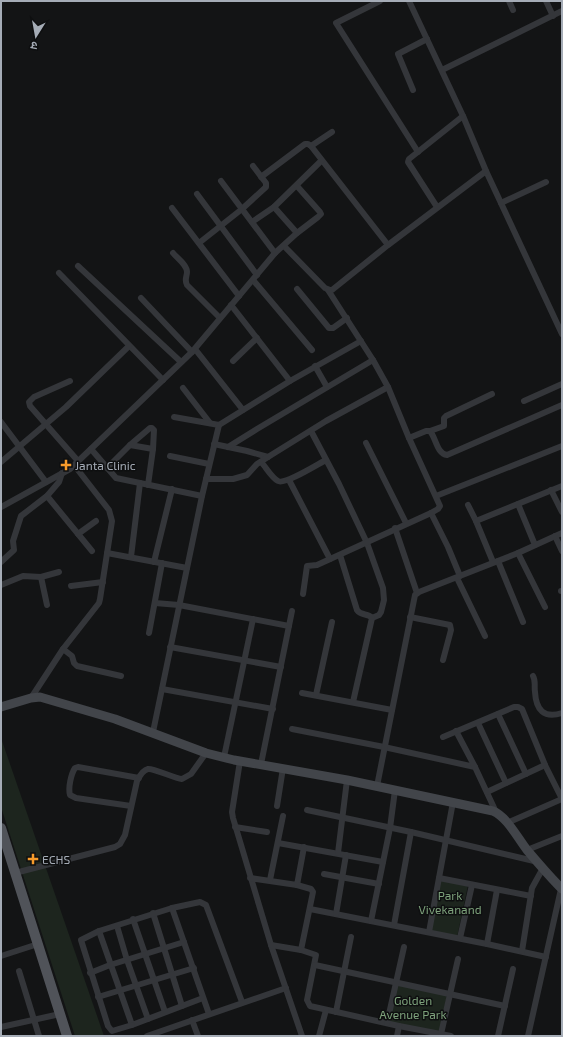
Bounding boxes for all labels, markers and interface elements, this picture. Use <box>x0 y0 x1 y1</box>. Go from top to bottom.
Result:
north arrow <box>16 16 56 56</box>
text: उ <box>29 39 38 53</box>
place label: Janta Clinic <box>75 458 136 472</box>
marker: Janta Clinic <box>60 459 72 471</box>
place label: ECHS <box>42 852 71 866</box>
marker: ECHS <box>27 853 39 865</box>
park label: Park Vivekanand <box>418 888 482 916</box>
park label: Golden Avenue Park <box>379 993 447 1021</box>

